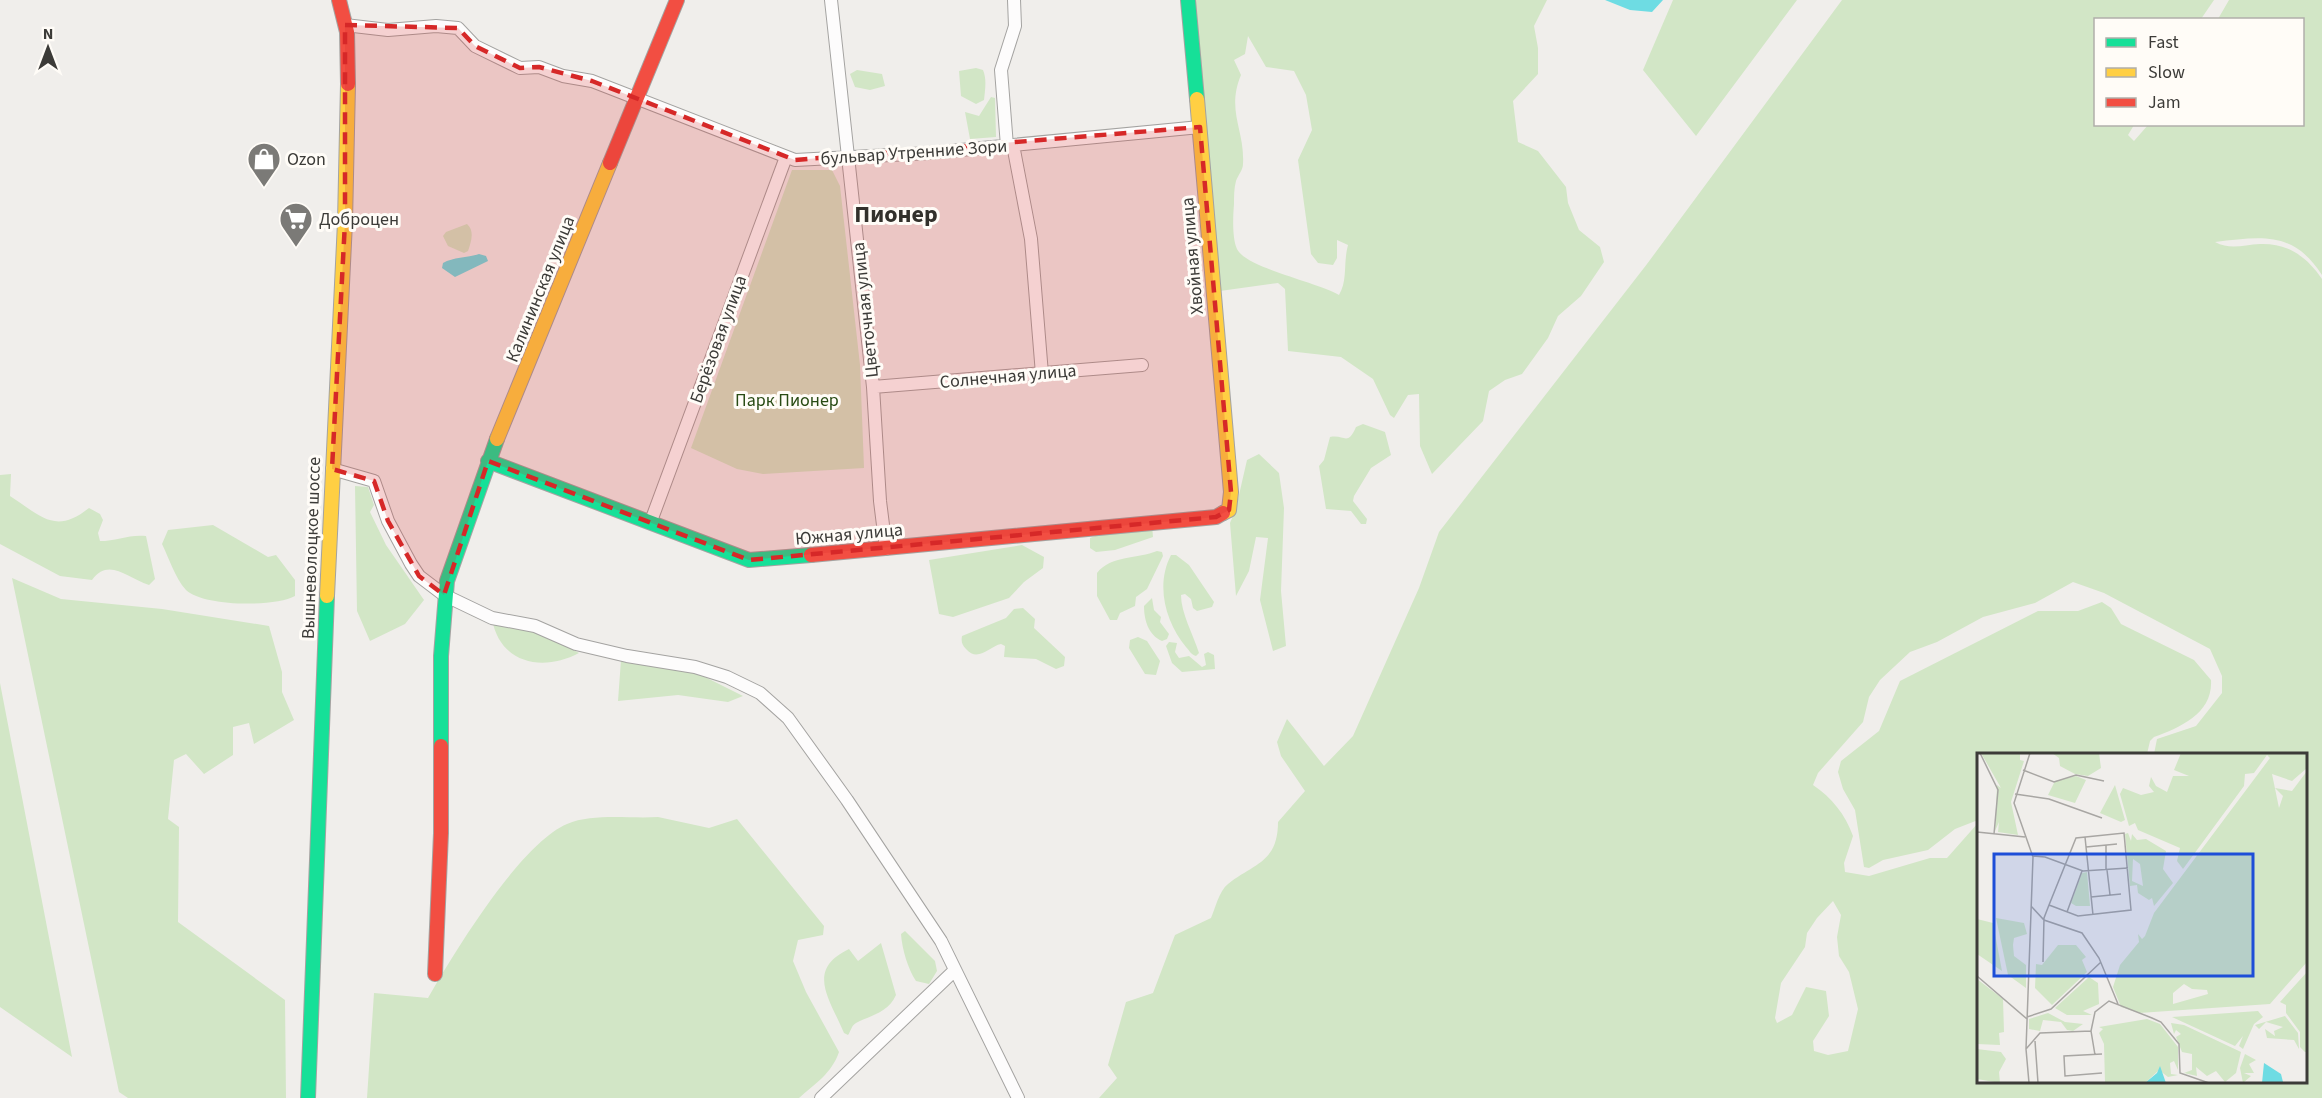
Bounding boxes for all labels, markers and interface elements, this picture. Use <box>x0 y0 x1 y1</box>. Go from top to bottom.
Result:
north arrow <box>18 18 78 78</box>
legend <box>2094 18 2304 126</box>
text: N <box>43 23 53 45</box>
text: Fast <box>2148 30 2179 55</box>
text: Slow <box>2148 60 2185 85</box>
text: Jam <box>2148 90 2181 115</box>
street label: бульвар Утренние Зори <box>820 134 1008 171</box>
shop icon: Ozon <box>246 141 282 188</box>
place label: Ozon <box>287 147 326 172</box>
street label: Хвойная улица <box>1175 196 1210 316</box>
district label: Пионер <box>854 197 938 232</box>
supermarket icon: Доброцен <box>278 201 314 248</box>
place label: Доброцен <box>319 207 399 232</box>
street label: Калининская улица <box>500 212 581 366</box>
street label: Цветочная улица <box>846 241 885 379</box>
street label: Берёзовая улица <box>684 272 753 407</box>
street label: Солнечная улица <box>939 358 1077 395</box>
park label: Парк Пионер <box>735 388 839 413</box>
street label: Вышневолоцкое шоссе <box>296 456 327 639</box>
street label: Южная улица <box>794 517 904 552</box>
inset map <box>1977 753 2307 1083</box>

